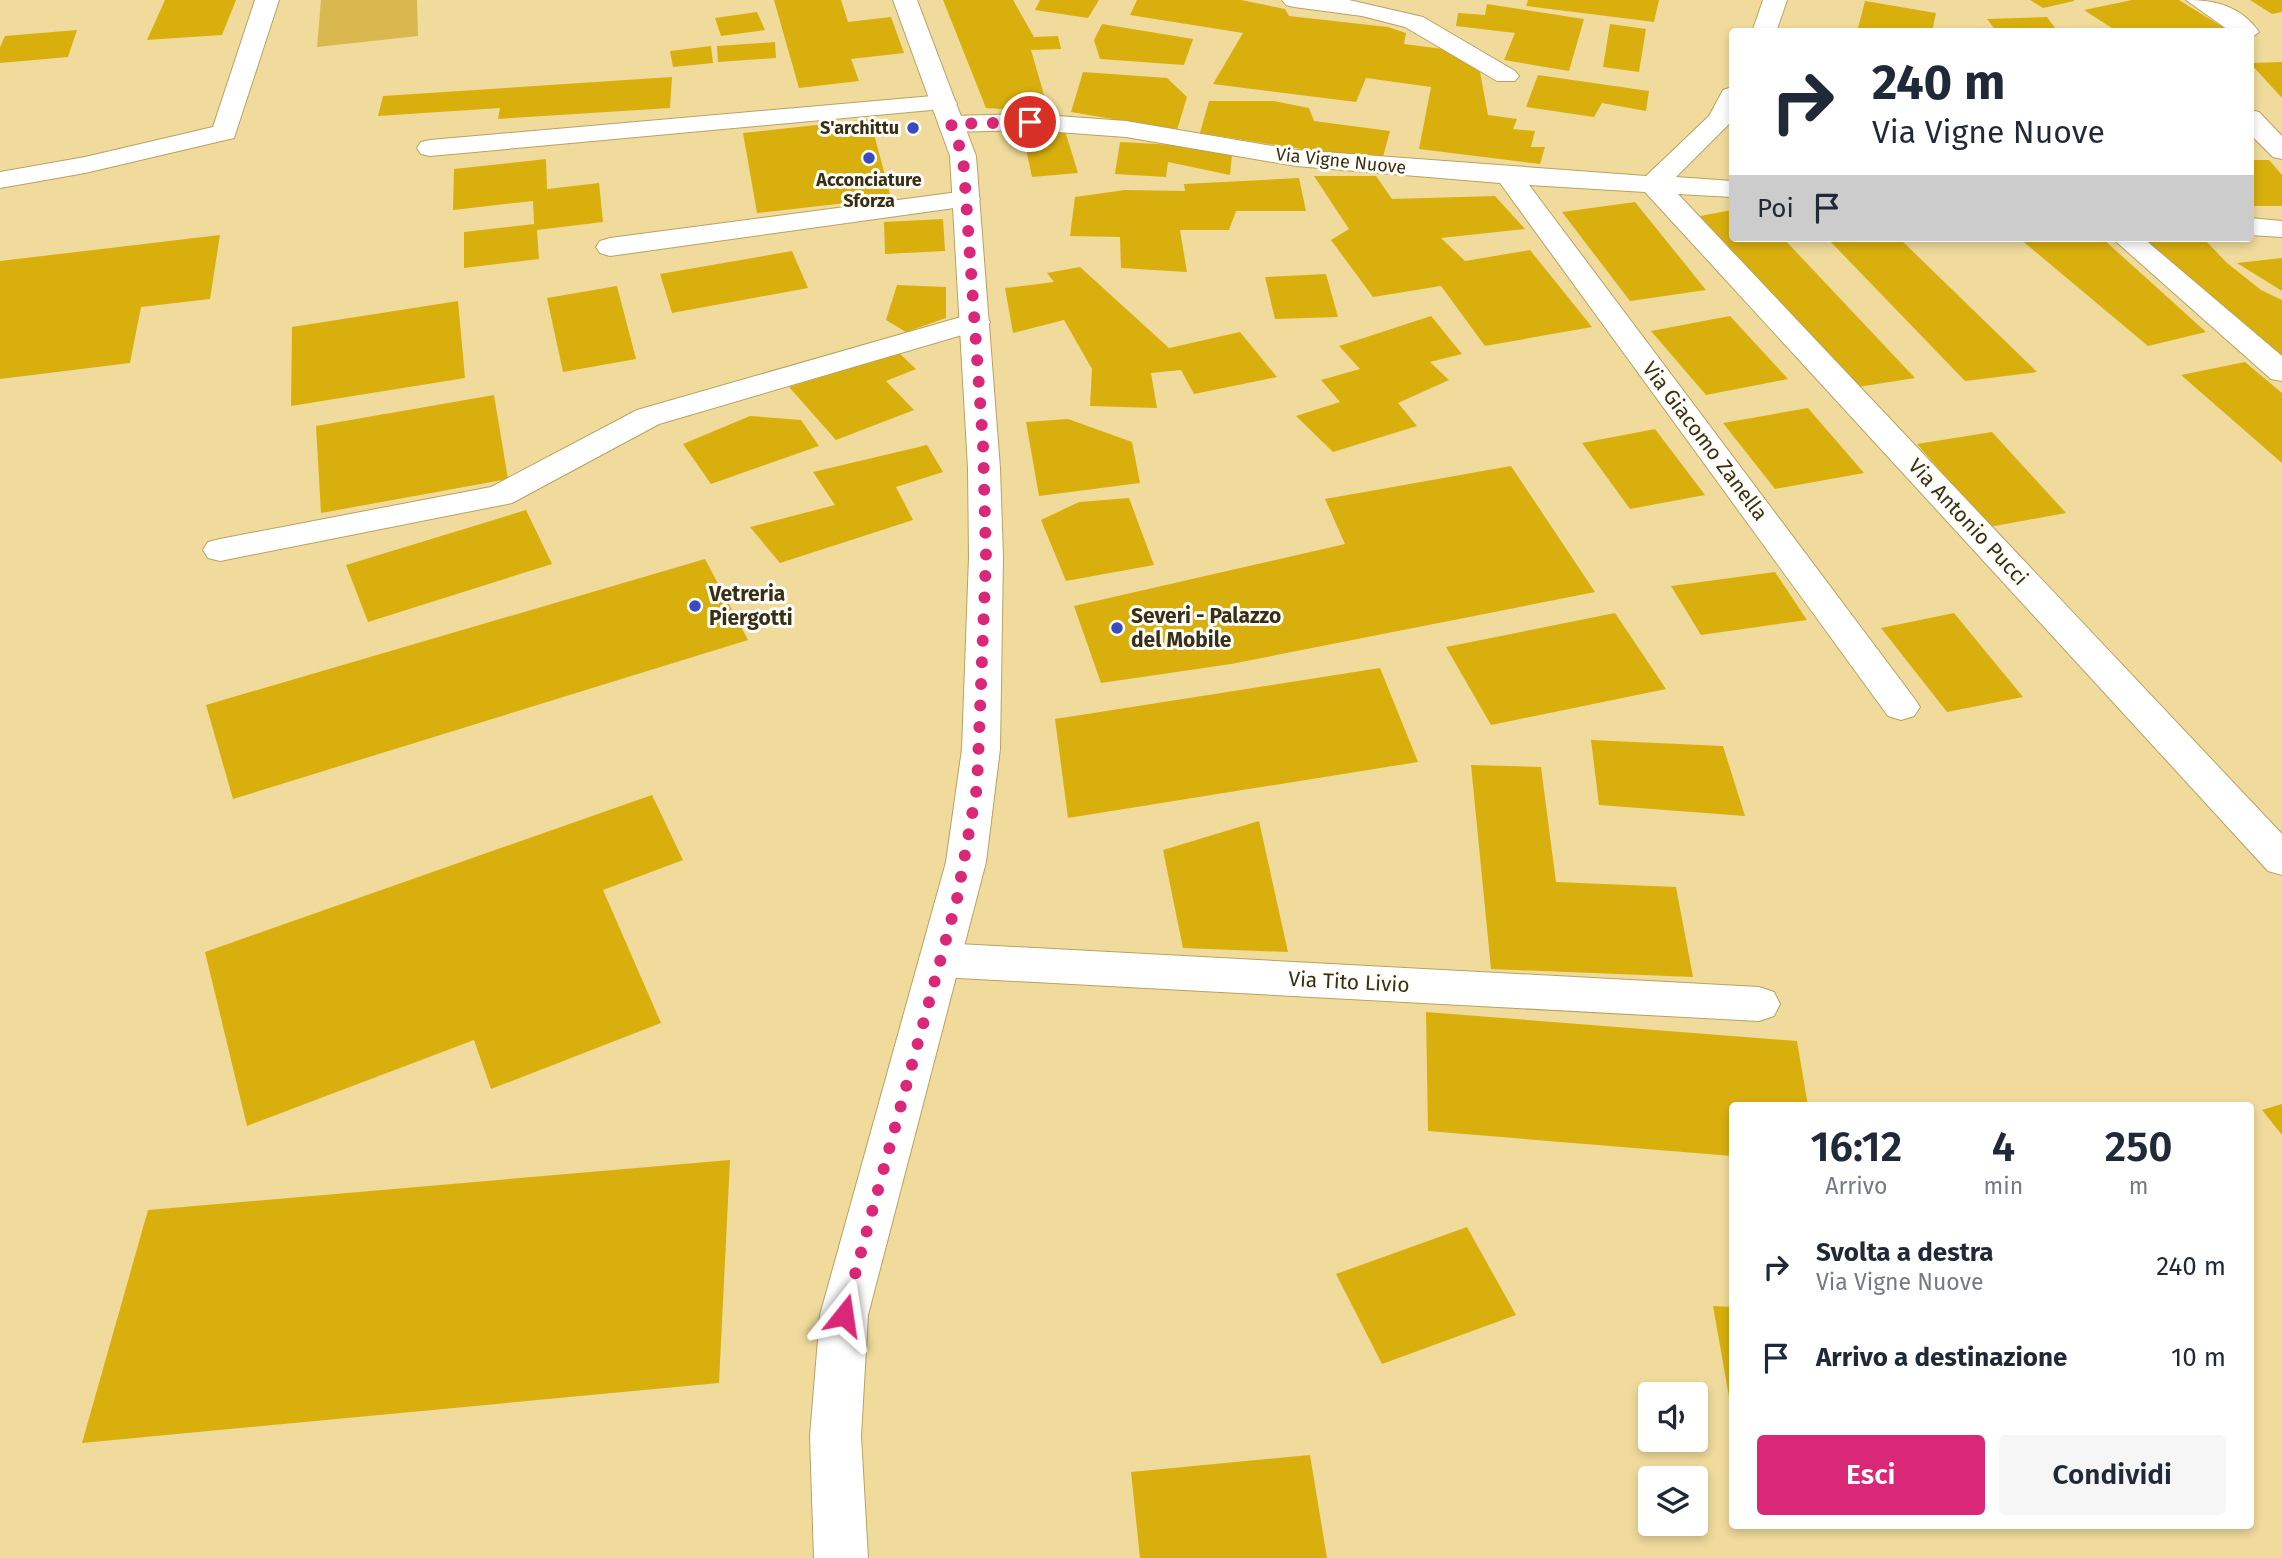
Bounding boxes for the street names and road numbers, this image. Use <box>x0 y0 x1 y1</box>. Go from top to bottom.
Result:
street label: Via Vigne Nuove <box>1275 143 1407 179</box>
street label: Via Giacomo Zanella <box>1637 356 1773 526</box>
street label: Via Antonio Pucci <box>1903 453 2033 591</box>
street label: Via Tito Livio <box>1288 966 1410 998</box>

